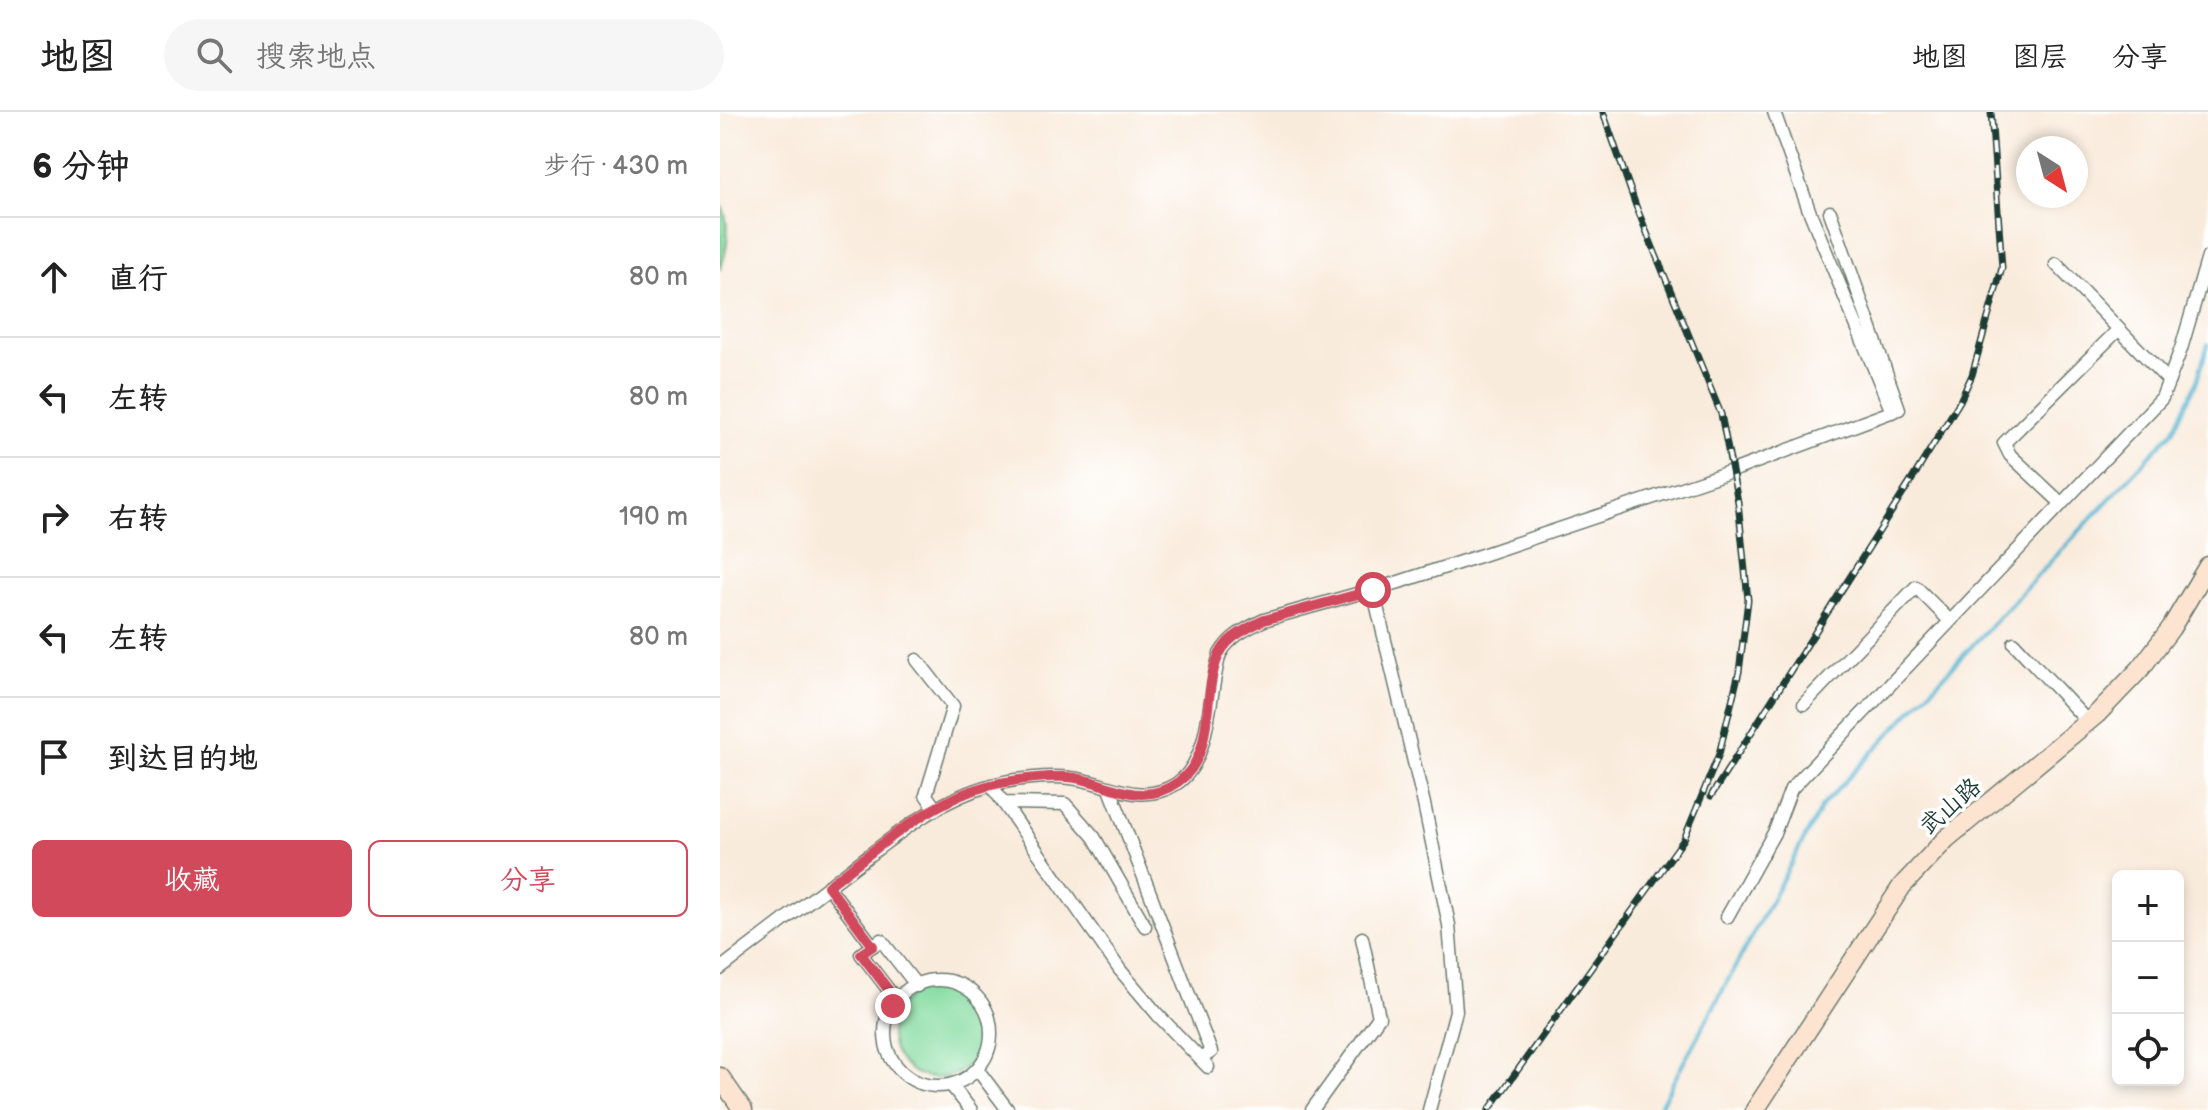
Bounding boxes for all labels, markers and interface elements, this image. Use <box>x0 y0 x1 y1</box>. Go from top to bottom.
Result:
search box <box>164 19 724 91</box>
icon: search <box>192 33 236 77</box>
text: 地图 <box>40 35 116 80</box>
text: 搜索地点 <box>256 39 376 75</box>
text: 地图 <box>1912 41 1968 74</box>
text: 图层 <box>2012 41 2068 74</box>
text: 分享 <box>2112 41 2168 74</box>
north arrow <box>2016 136 2088 208</box>
text: 6 分钟 <box>32 146 130 187</box>
text: 步行 · 430 m <box>543 151 688 182</box>
icon: ahead <box>32 255 76 299</box>
text: 直行 <box>108 261 168 297</box>
text: 80 m <box>629 262 688 293</box>
icon: left <box>32 375 76 419</box>
text: 左转 <box>108 381 168 417</box>
text: 80 m <box>629 382 688 413</box>
icon: right <box>32 495 76 539</box>
text: 右转 <box>108 501 168 537</box>
text: 190 m <box>619 502 688 533</box>
route start <box>1355 572 1391 608</box>
icon: left <box>32 615 76 659</box>
text: 左转 <box>108 621 168 657</box>
text: 80 m <box>629 622 688 653</box>
icon: arrive <box>32 735 76 779</box>
text: 到达目的地 <box>108 741 258 777</box>
street label: 武山路 <box>1914 772 1987 841</box>
button: 收藏 <box>32 840 352 917</box>
button: 分享 <box>368 840 688 917</box>
map controls <box>2112 870 2184 1086</box>
button: + <box>2112 870 2184 942</box>
button: − <box>2112 942 2184 1014</box>
route end <box>875 988 911 1024</box>
button: locate <box>2112 1014 2184 1086</box>

